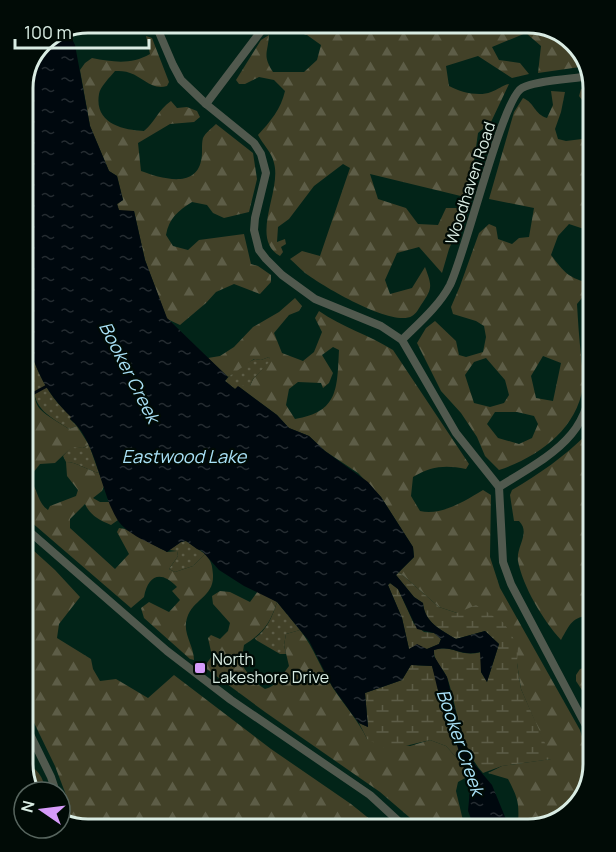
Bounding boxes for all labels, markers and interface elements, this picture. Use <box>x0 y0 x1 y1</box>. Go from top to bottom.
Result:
scale bar <box>15 12 148 50</box>
text: 100 m <box>24 20 72 44</box>
street label: Woodhaven Road <box>440 119 500 247</box>
water label: Booker Creek <box>94 317 167 430</box>
water label: Eastwood Lake <box>122 444 248 468</box>
place label: North Lakeshore Drive <box>212 648 329 688</box>
marker: North Lakeshore Drive <box>193 661 207 675</box>
water label: Booker Creek <box>432 686 491 801</box>
north arrow <box>12 780 72 840</box>
text: N <box>15 798 40 815</box>

